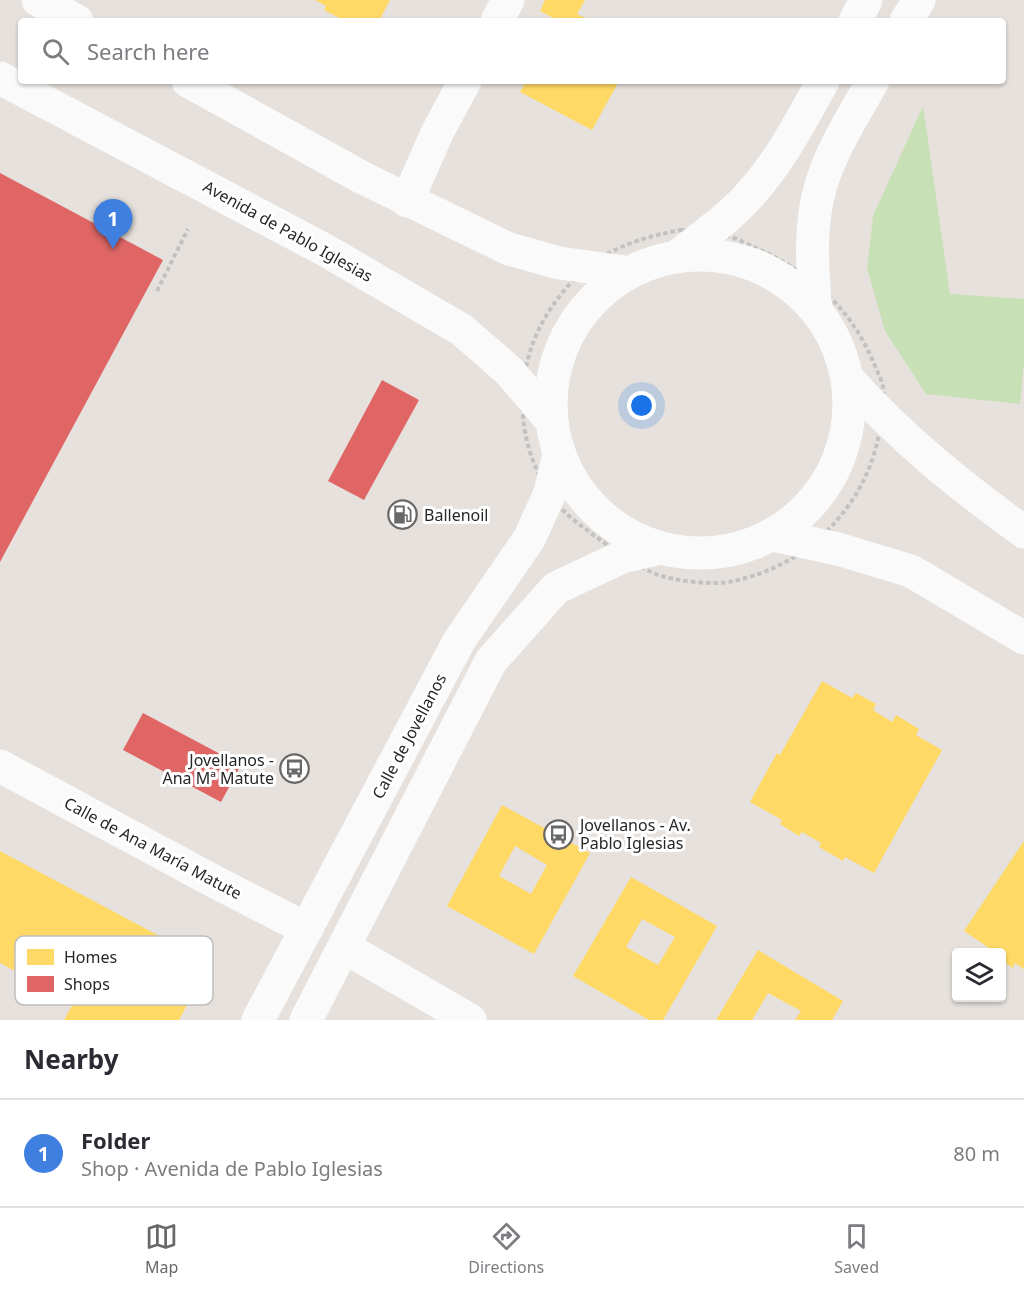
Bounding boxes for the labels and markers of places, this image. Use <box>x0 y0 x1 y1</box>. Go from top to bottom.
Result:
pin: 1 <box>94 200 132 249</box>
fuel station icon: Ballenoil <box>387 499 419 531</box>
place label: Ballenoil <box>424 504 488 526</box>
place label: Jovellanos - Ana Mª Matute <box>162 749 274 789</box>
bus stop icon: Jovellanos - Ana Mª Matute <box>279 753 311 785</box>
place label: Jovellanos - Av. Pablo Iglesias <box>578 814 691 854</box>
bus stop icon: Jovellanos - Av. Pablo Iglesias <box>543 818 575 850</box>

